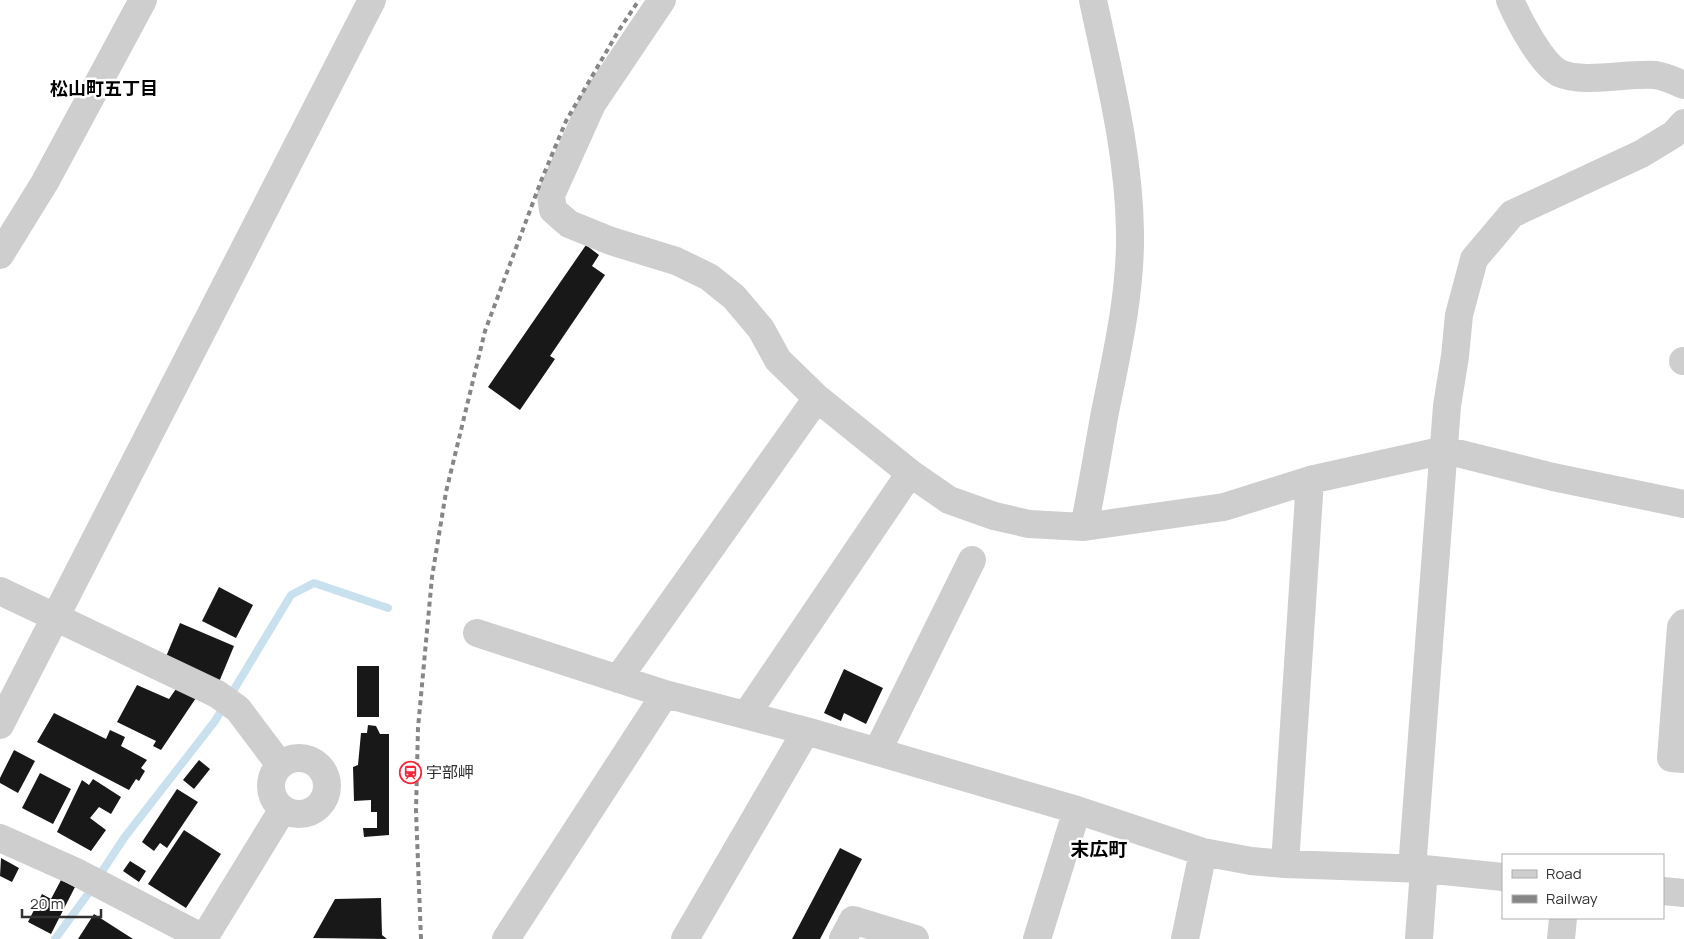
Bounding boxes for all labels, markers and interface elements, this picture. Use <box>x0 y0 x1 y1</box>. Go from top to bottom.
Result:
district label: 松山町五丁目 <box>50 76 158 100</box>
station icon: 宇部岬 <box>398 760 422 784</box>
place label: 宇部岬 <box>426 761 474 783</box>
district label: 末広町 <box>1070 836 1128 862</box>
legend <box>1502 854 1664 919</box>
text: Road <box>1546 863 1582 884</box>
scale bar <box>22 886 101 918</box>
text: Railway <box>1546 888 1598 909</box>
text: 20 m <box>30 893 63 914</box>

